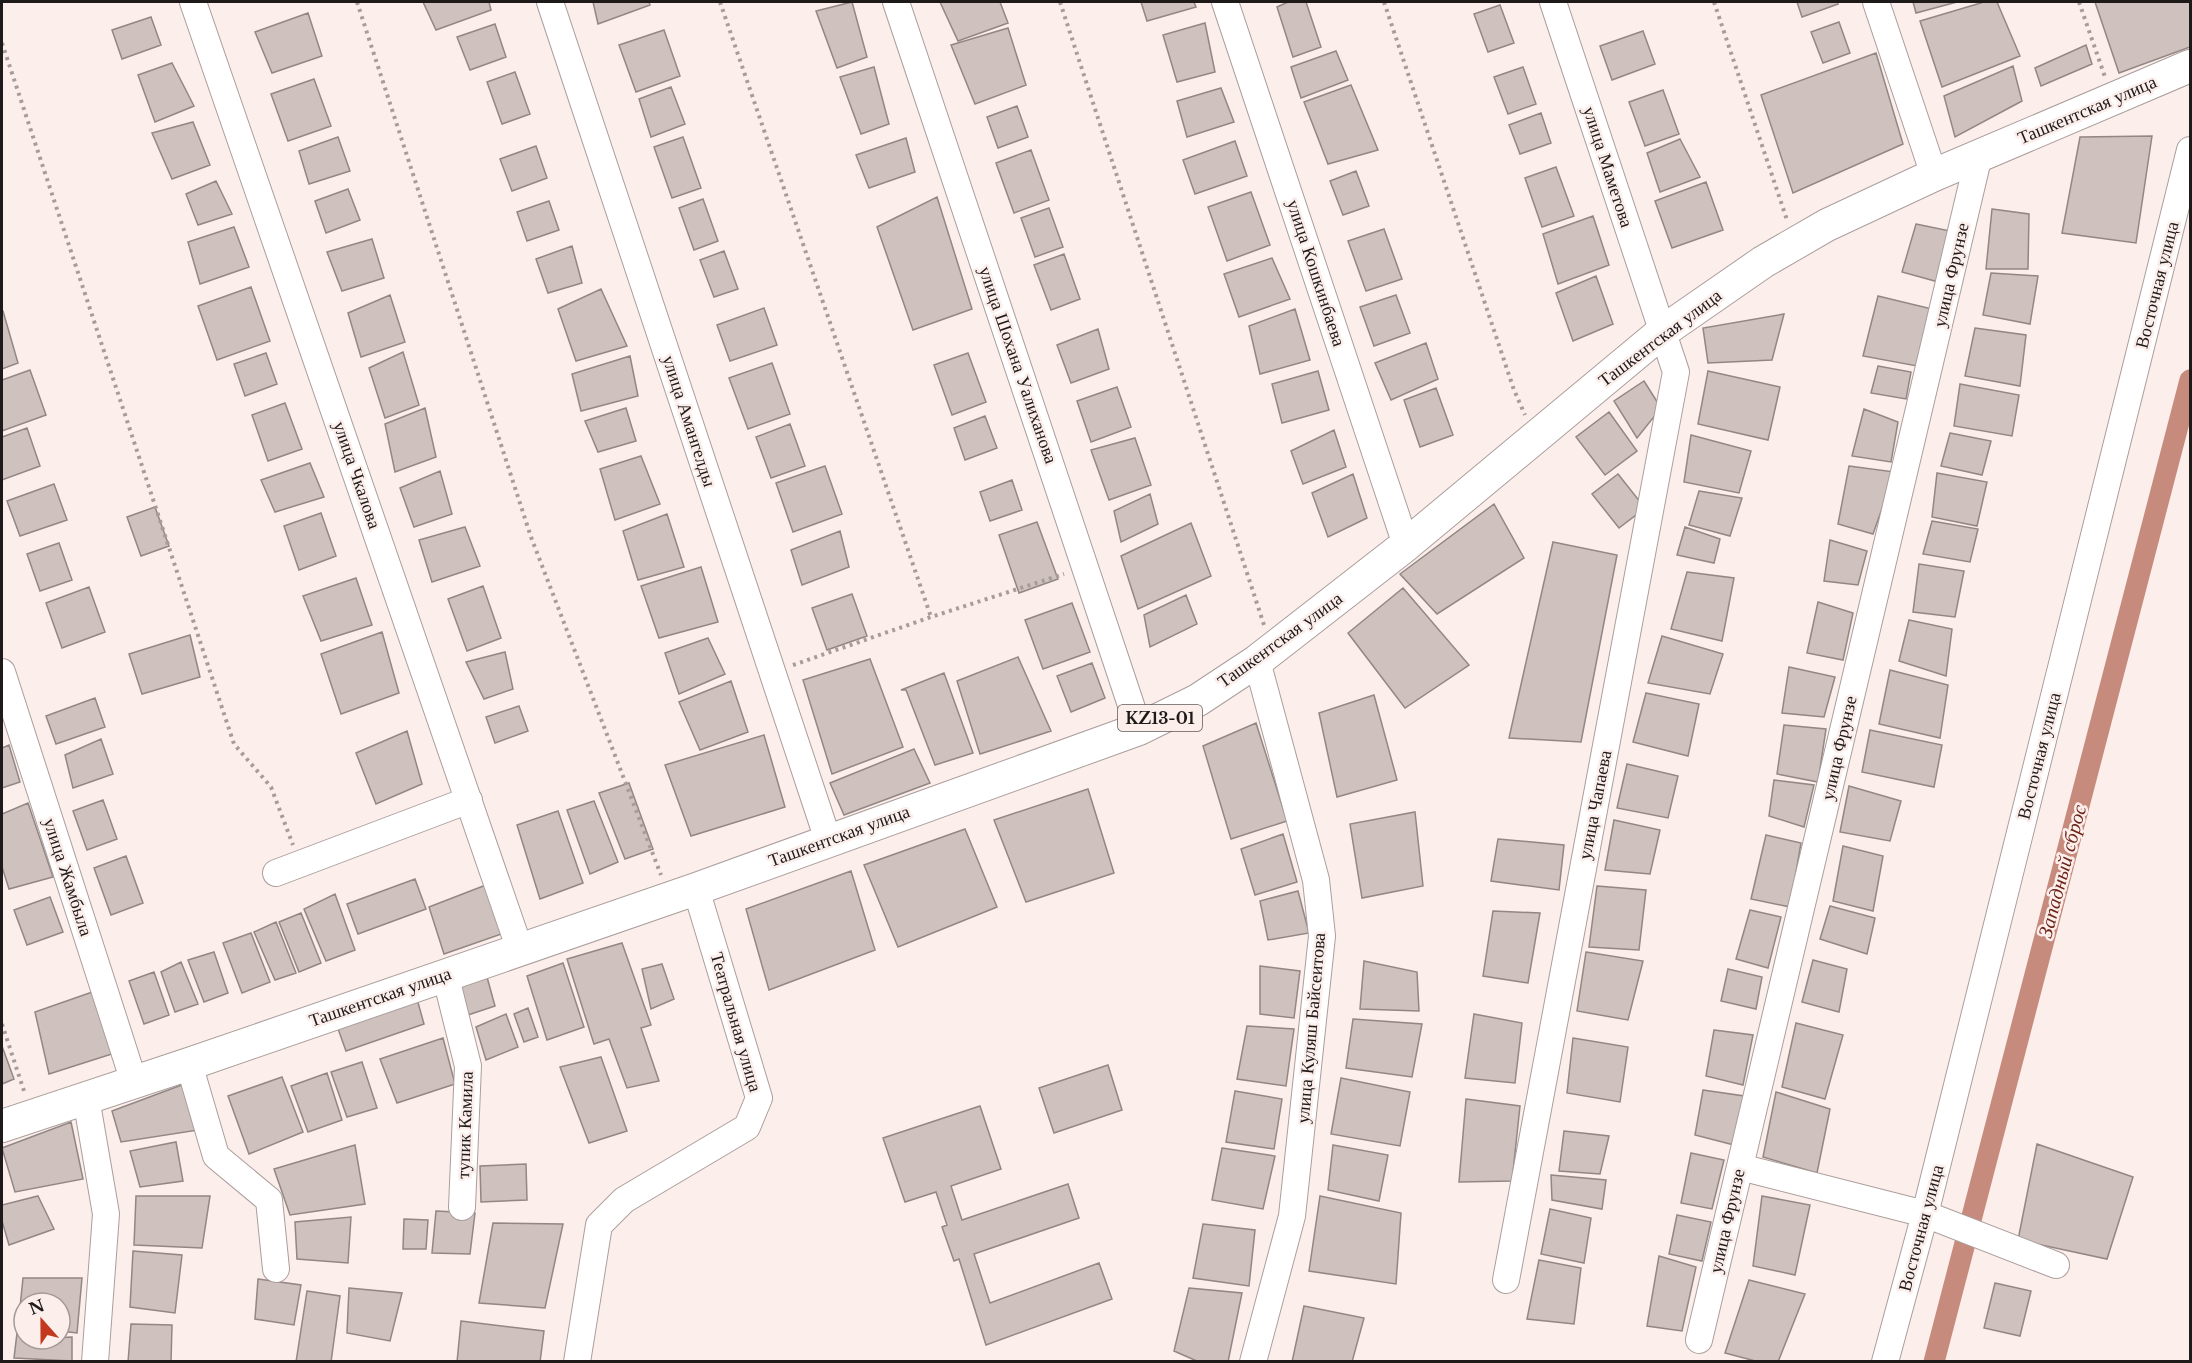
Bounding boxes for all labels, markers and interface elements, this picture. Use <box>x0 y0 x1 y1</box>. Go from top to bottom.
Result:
street label: Ташкентская улица <box>2014 71 2160 149</box>
street label: улица Маметова <box>1578 104 1638 230</box>
street label: улица Кошкинбаева <box>1282 197 1350 349</box>
street label: Восточная улица <box>2131 219 2183 351</box>
street label: улица Фрунзе <box>1928 221 1974 329</box>
street label: улица Шохана Уалиханова <box>974 264 1062 466</box>
street label: Ташкентская улица <box>1594 284 1726 392</box>
street label: улица Амангелды <box>657 353 721 489</box>
street label: улица Чкалова <box>328 418 386 532</box>
street label: Ташкентская улица <box>1213 587 1347 693</box>
street label: Восточная улица <box>2013 690 2065 822</box>
street label: улица Фрунзе <box>1816 694 1862 802</box>
road number: KZ13-01 <box>1118 705 1202 731</box>
street label: улица Чапаева <box>1574 748 1616 862</box>
street label: Ташкентская улица <box>765 800 913 872</box>
water label: Западный сброс <box>2033 802 2091 940</box>
street label: улица Жамбыла <box>39 815 97 939</box>
street label: улица Куляш Байсеитова <box>1292 932 1330 1124</box>
street label: Театральная улица <box>706 950 766 1094</box>
street label: Ташкентская улица <box>306 962 454 1032</box>
street label: тупик Камила <box>452 1071 478 1179</box>
street label: Восточная улица <box>1894 1162 1948 1294</box>
street label: улица Фрунзе <box>1704 1167 1750 1275</box>
north arrow <box>12 1291 72 1351</box>
text: N <box>26 1295 47 1319</box>

